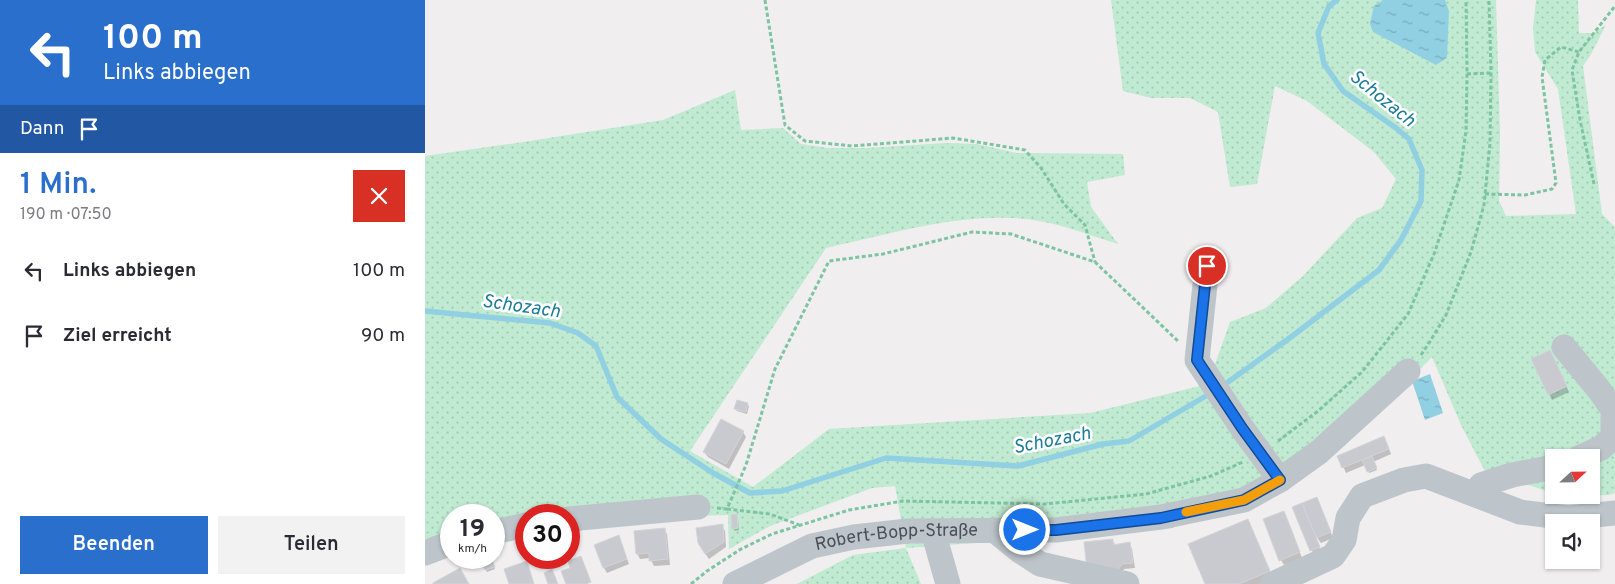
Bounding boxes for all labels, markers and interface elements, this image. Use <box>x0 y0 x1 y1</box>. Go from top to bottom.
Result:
text: 100 m <box>103 17 203 61</box>
icon: left <box>20 20 85 85</box>
text: Links abbiegen <box>103 60 251 87</box>
water label: Schozach <box>1344 65 1421 133</box>
icon: arrive <box>75 115 103 143</box>
text: Dann <box>20 117 65 141</box>
text: 1 Min. <box>20 167 96 204</box>
button: close <box>353 170 405 222</box>
text: 190 m · 07:50 <box>20 205 112 225</box>
pin <box>1186 245 1228 287</box>
icon: arrive <box>1193 252 1221 280</box>
icon: left <box>20 257 48 285</box>
text: Links abbiegen <box>63 259 196 283</box>
text: 100 m <box>353 259 405 283</box>
water label: Schozach <box>481 290 562 324</box>
icon: arrive <box>20 322 48 350</box>
text: Ziel erreicht <box>63 324 172 348</box>
text: 90 m <box>361 324 405 348</box>
water label: Schozach <box>1011 422 1093 460</box>
north arrow <box>1545 449 1600 504</box>
map controls <box>1545 449 1600 569</box>
position arrow <box>998 503 1050 555</box>
speed limit sign: 30 <box>515 504 580 569</box>
text: 19 <box>460 514 485 546</box>
button: sound <box>1545 514 1600 569</box>
button: Beenden <box>20 516 208 574</box>
button: Teilen <box>218 516 405 574</box>
street label: Robert-Bopp-Straße <box>813 519 978 557</box>
text: km/h <box>458 541 487 557</box>

